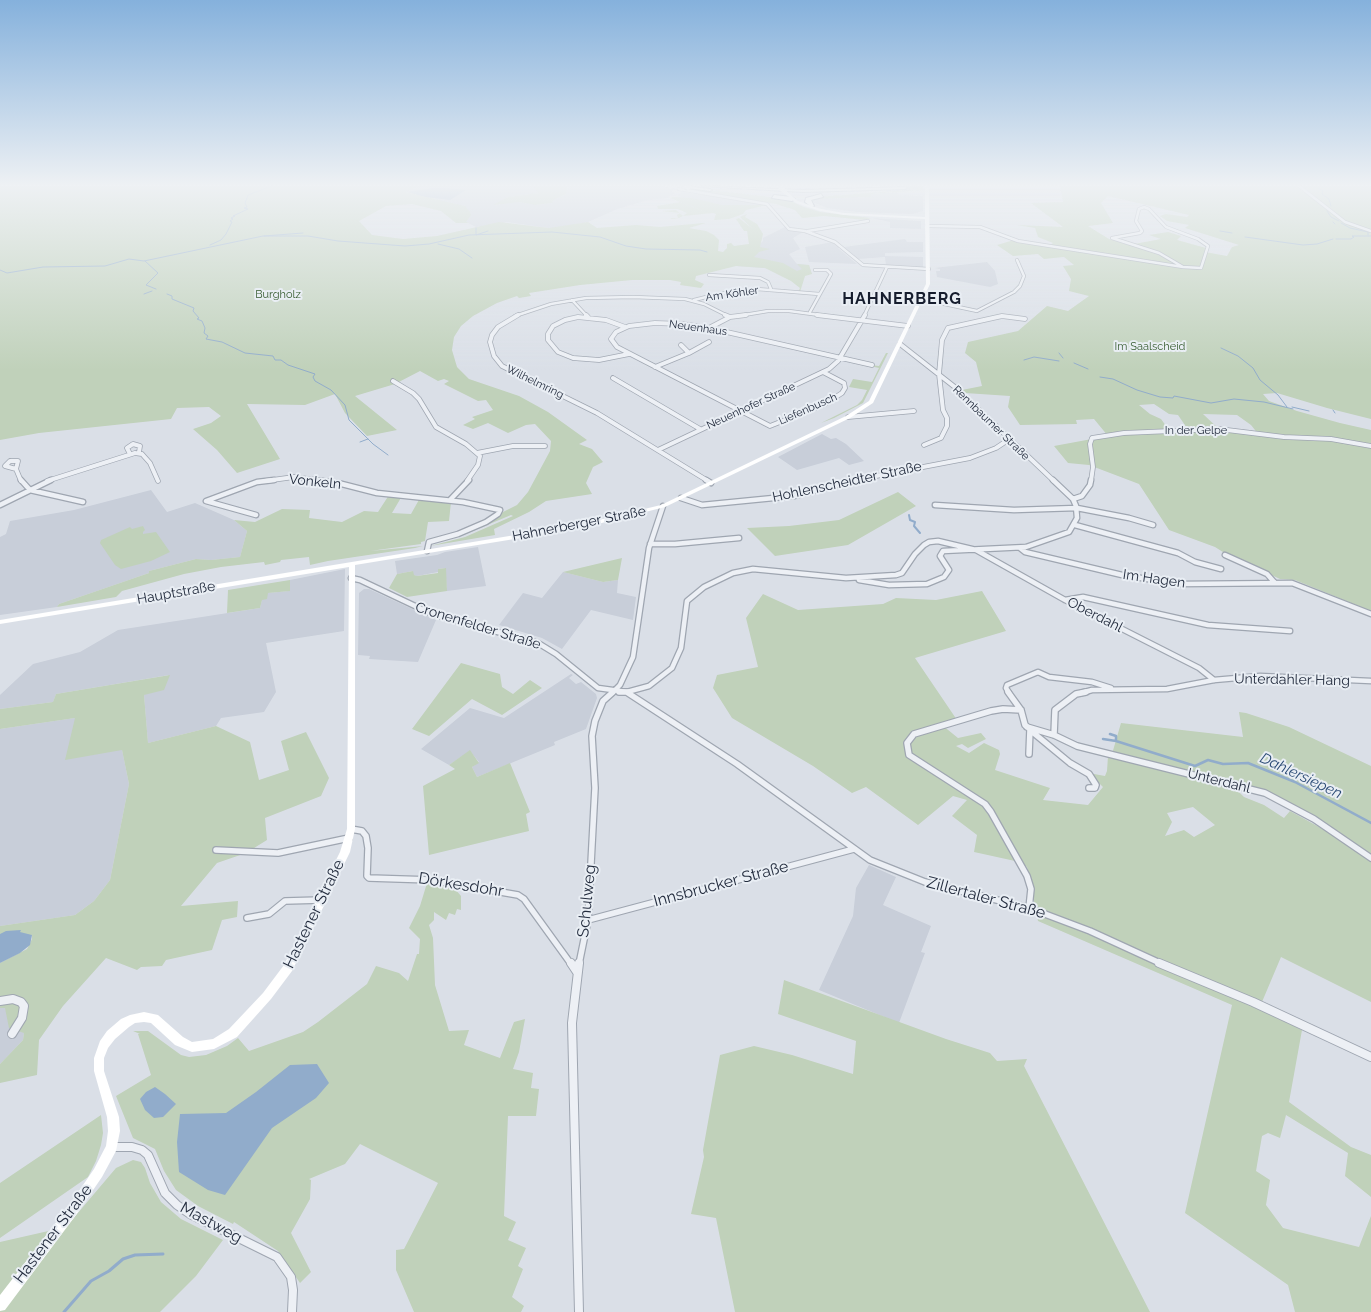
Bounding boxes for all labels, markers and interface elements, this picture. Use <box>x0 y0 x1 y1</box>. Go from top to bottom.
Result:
street label: Am Köhler <box>705 284 759 304</box>
park label: Burgholz <box>255 288 301 302</box>
district label: HAHNERBERG <box>841 289 963 309</box>
street label: Neuenhaus <box>668 317 728 339</box>
park label: Im Saalscheid <box>1115 340 1185 354</box>
street label: Wilhelmring <box>504 362 566 402</box>
street label: Neuenhofer Straße <box>705 380 797 432</box>
street label: Rennbaumer Straße <box>950 383 1032 463</box>
street label: Liefenbusch <box>777 390 839 428</box>
street label: In der Gelpe <box>1165 424 1227 438</box>
street label: Hohlenscheidter Straße <box>771 458 923 506</box>
street label: Vonkeln <box>288 471 342 493</box>
street label: Hahnerberger Straße <box>511 503 647 545</box>
street label: Im Hagen <box>1122 566 1186 592</box>
street label: Hauptstraße <box>135 578 217 608</box>
street label: Oberdahl <box>1064 594 1126 636</box>
street label: Cronenfelder Straße <box>413 599 543 653</box>
street label: Unterdahler Hang <box>1234 671 1350 689</box>
water label: Dahlersiepen <box>1257 749 1345 803</box>
street label: Unterdahl <box>1186 765 1252 797</box>
street label: Hastener Straße <box>279 856 349 972</box>
street label: Innsbrucker Straße <box>652 857 790 911</box>
street label: Schulweg <box>574 863 600 939</box>
street label: Dörkesdohr <box>417 869 505 901</box>
street label: Zillertaler Straße <box>924 873 1048 923</box>
street label: Hastener Straße <box>10 1181 96 1287</box>
street label: Mastweg <box>177 1198 245 1248</box>

